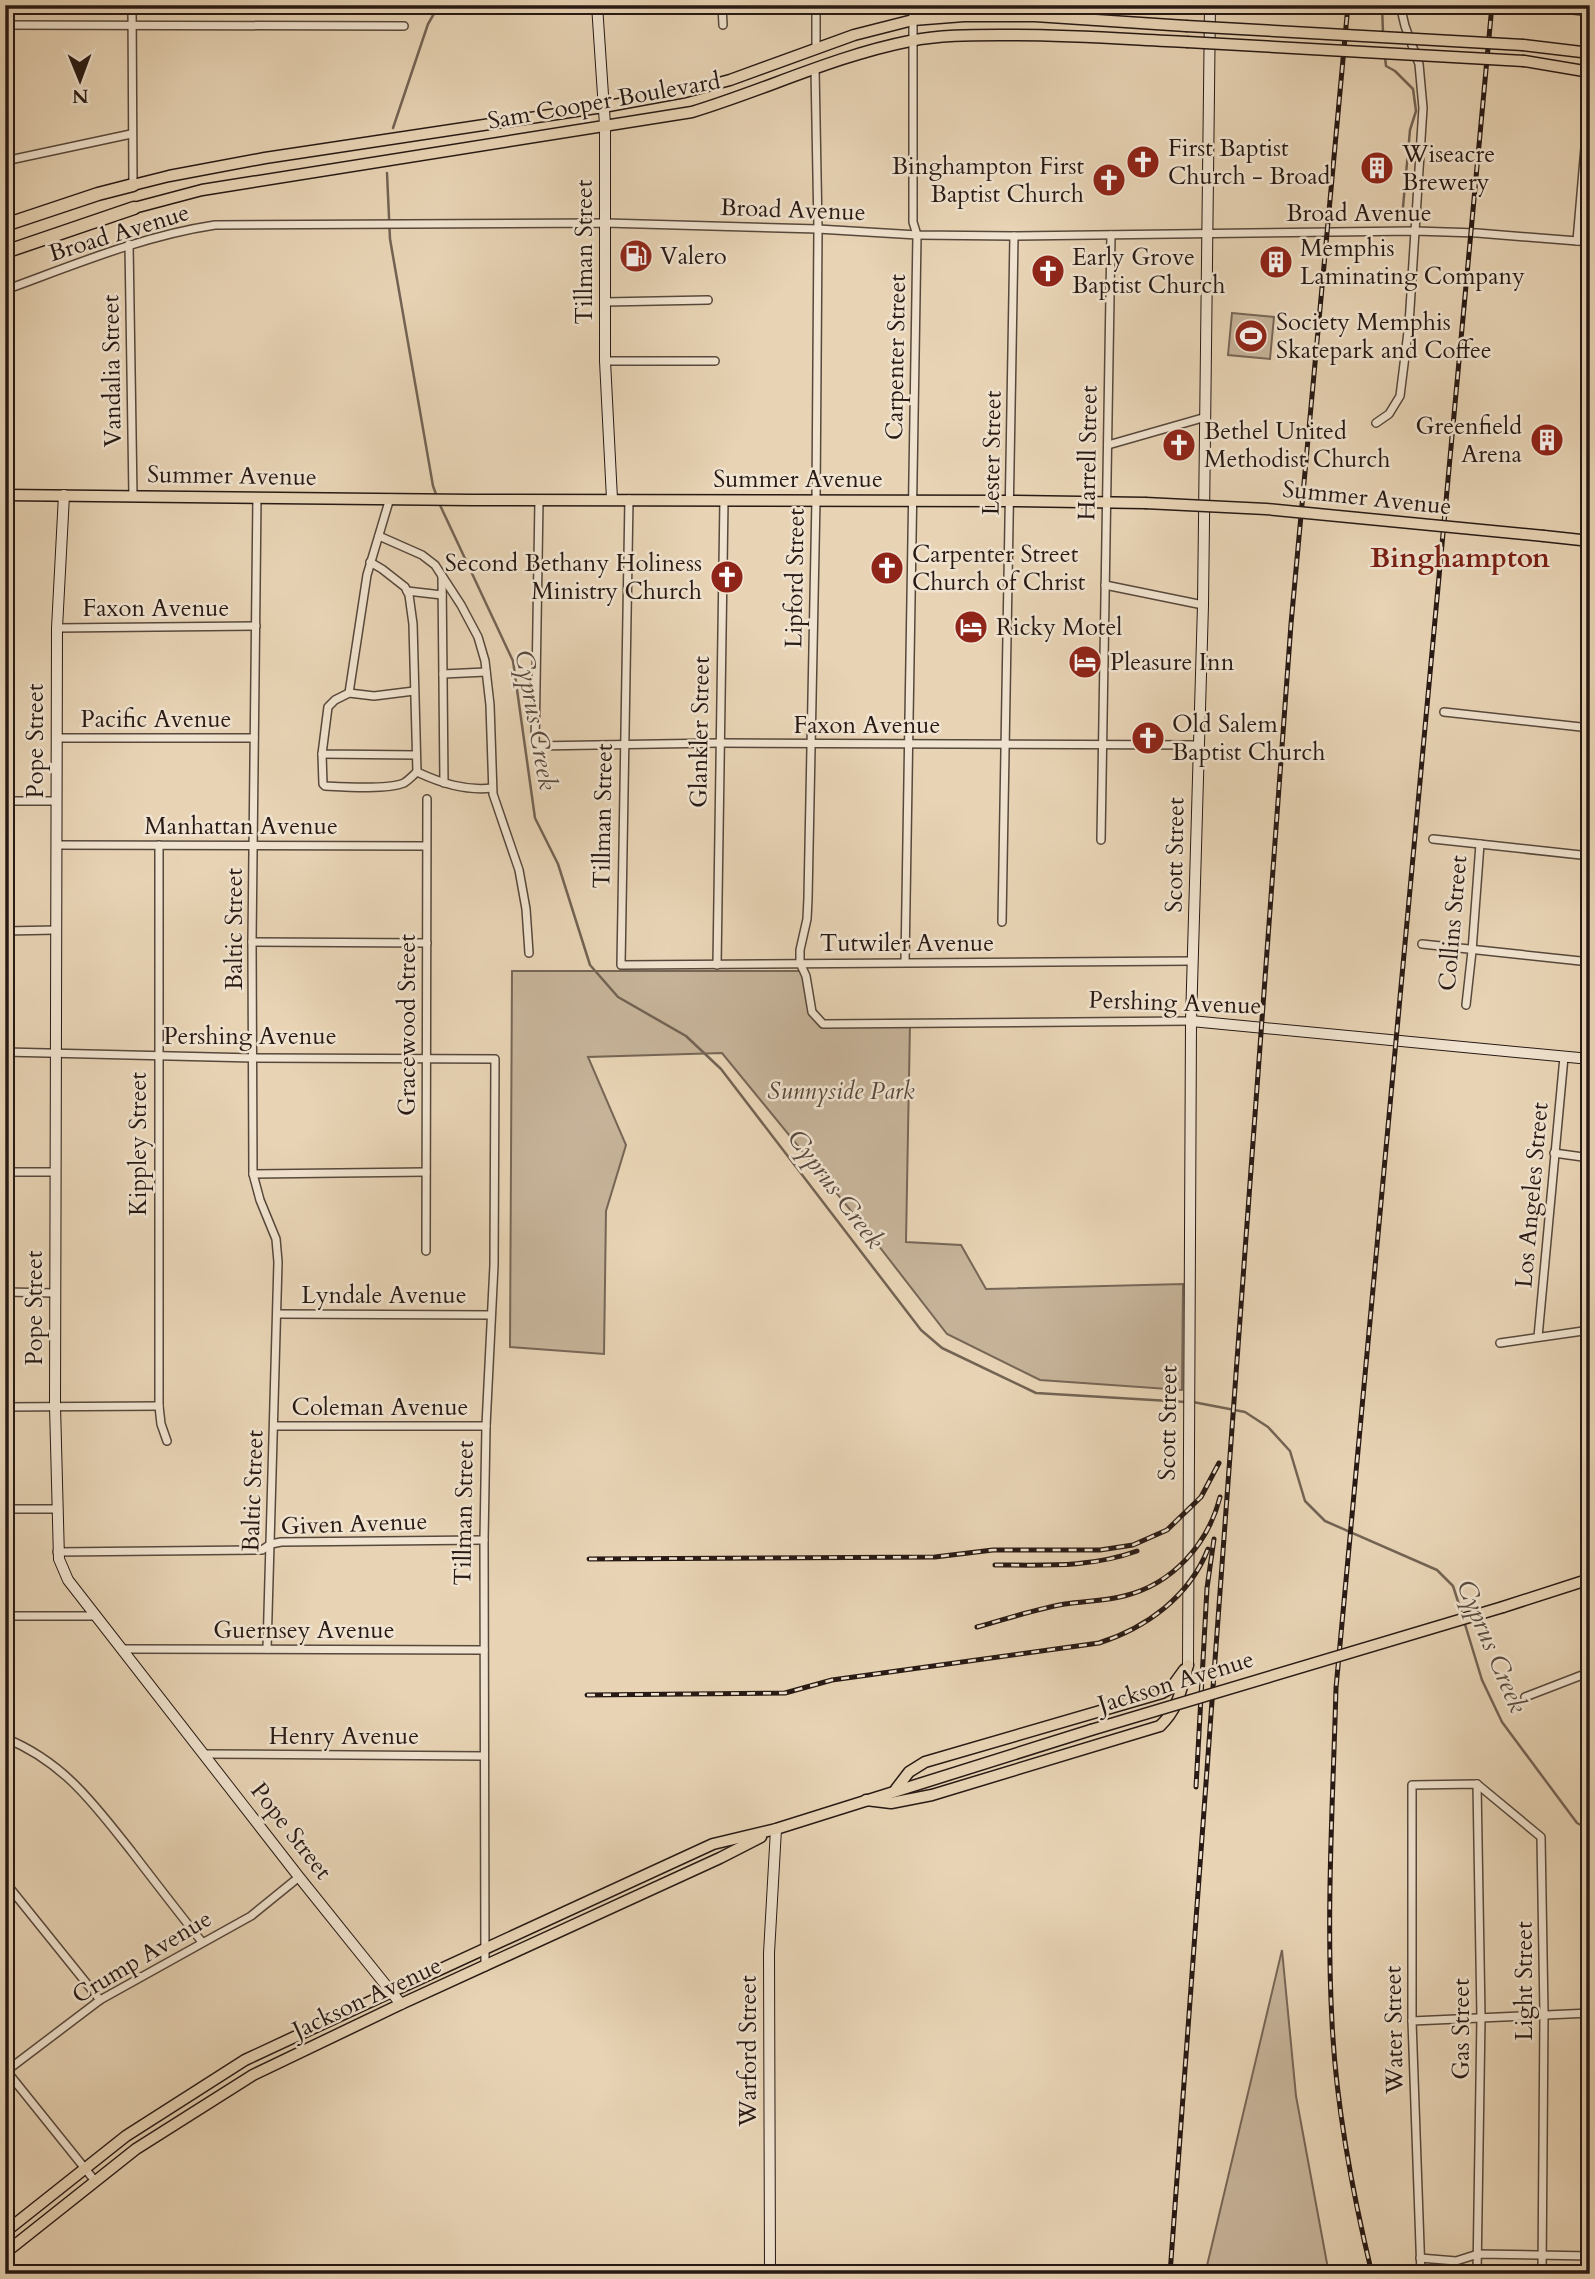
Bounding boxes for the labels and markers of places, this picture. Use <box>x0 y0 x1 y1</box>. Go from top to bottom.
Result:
place label: First Baptist Church - Broad <box>1168 132 1331 193</box>
place label: Wiseacre Brewery <box>1401 138 1495 199</box>
church icon: First Baptist Church - Broad <box>1124 143 1162 181</box>
building icon: Wiseacre Brewery <box>1358 149 1396 187</box>
place label: Binghampton First Baptist Church <box>892 150 1084 211</box>
church icon: Binghampton First Baptist Church <box>1090 161 1128 199</box>
place label: Memphis Laminating Company <box>1300 232 1525 293</box>
fuel station icon: Valero <box>617 237 655 275</box>
place label: Valero <box>660 240 727 273</box>
place label: Early Grove Baptist Church <box>1072 241 1225 302</box>
building icon: Memphis Laminating Company <box>1257 243 1295 281</box>
church icon: Early Grove Baptist Church <box>1029 252 1067 290</box>
place label: Society Memphis Skatepark and Coffee <box>1276 306 1492 367</box>
sports icon: Society Memphis Skatepark and Coffee <box>1232 317 1270 355</box>
place label: Greenfield Arena <box>1416 410 1523 471</box>
place label: Bethel United Methodist Church <box>1204 415 1390 476</box>
building icon: Greenfield Arena <box>1528 421 1566 459</box>
church icon: Bethel United Methodist Church <box>1160 426 1198 464</box>
place label: Carpenter Street Church of Christ <box>912 538 1086 599</box>
place label: Second Bethany Holiness Ministry Church <box>445 547 702 608</box>
church icon: Carpenter Street Church of Christ <box>868 549 906 587</box>
church icon: Second Bethany Holiness Ministry Church <box>708 558 746 596</box>
hotel icon: Ricky Motel <box>952 608 990 646</box>
place label: Ricky Motel <box>996 611 1122 644</box>
hotel icon: Pleasure Inn <box>1066 643 1104 681</box>
place label: Pleasure Inn <box>1110 646 1235 679</box>
place label: Old Salem Baptist Church <box>1172 708 1325 769</box>
church icon: Old Salem Baptist Church <box>1129 719 1167 757</box>

